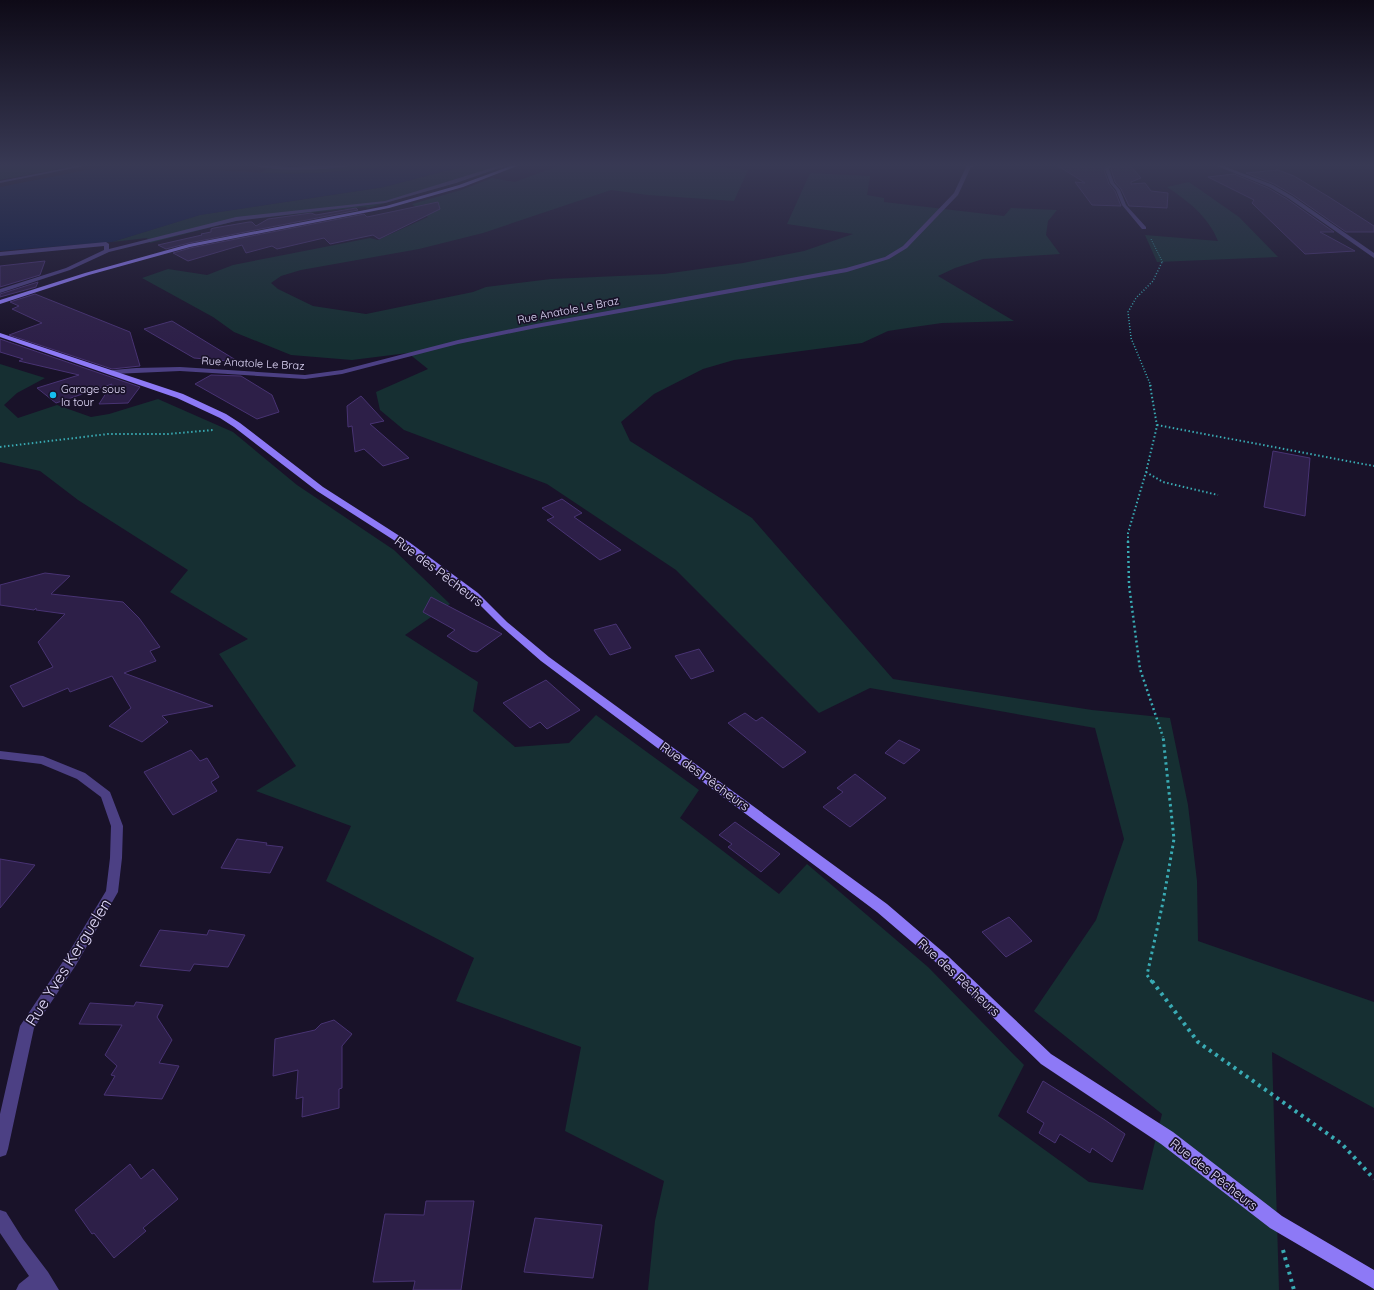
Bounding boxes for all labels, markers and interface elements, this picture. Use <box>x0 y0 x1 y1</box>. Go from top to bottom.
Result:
street label: Rue Anatole Le Braz <box>516 293 620 327</box>
street label: Rue Anatole Le Braz <box>201 353 305 373</box>
place label: Garage sous la tour <box>61 382 125 409</box>
marker: Garage sous la tour <box>48 390 58 400</box>
street label: Rue des Pêcheurs <box>392 533 486 609</box>
street label: Rue des Pêcheurs <box>657 738 753 814</box>
street label: Rue Yves Kerguelen <box>21 895 115 1029</box>
street label: Rue des Pêcheurs <box>915 935 1003 1019</box>
street label: Rue des Pêcheurs <box>1167 1135 1261 1213</box>

